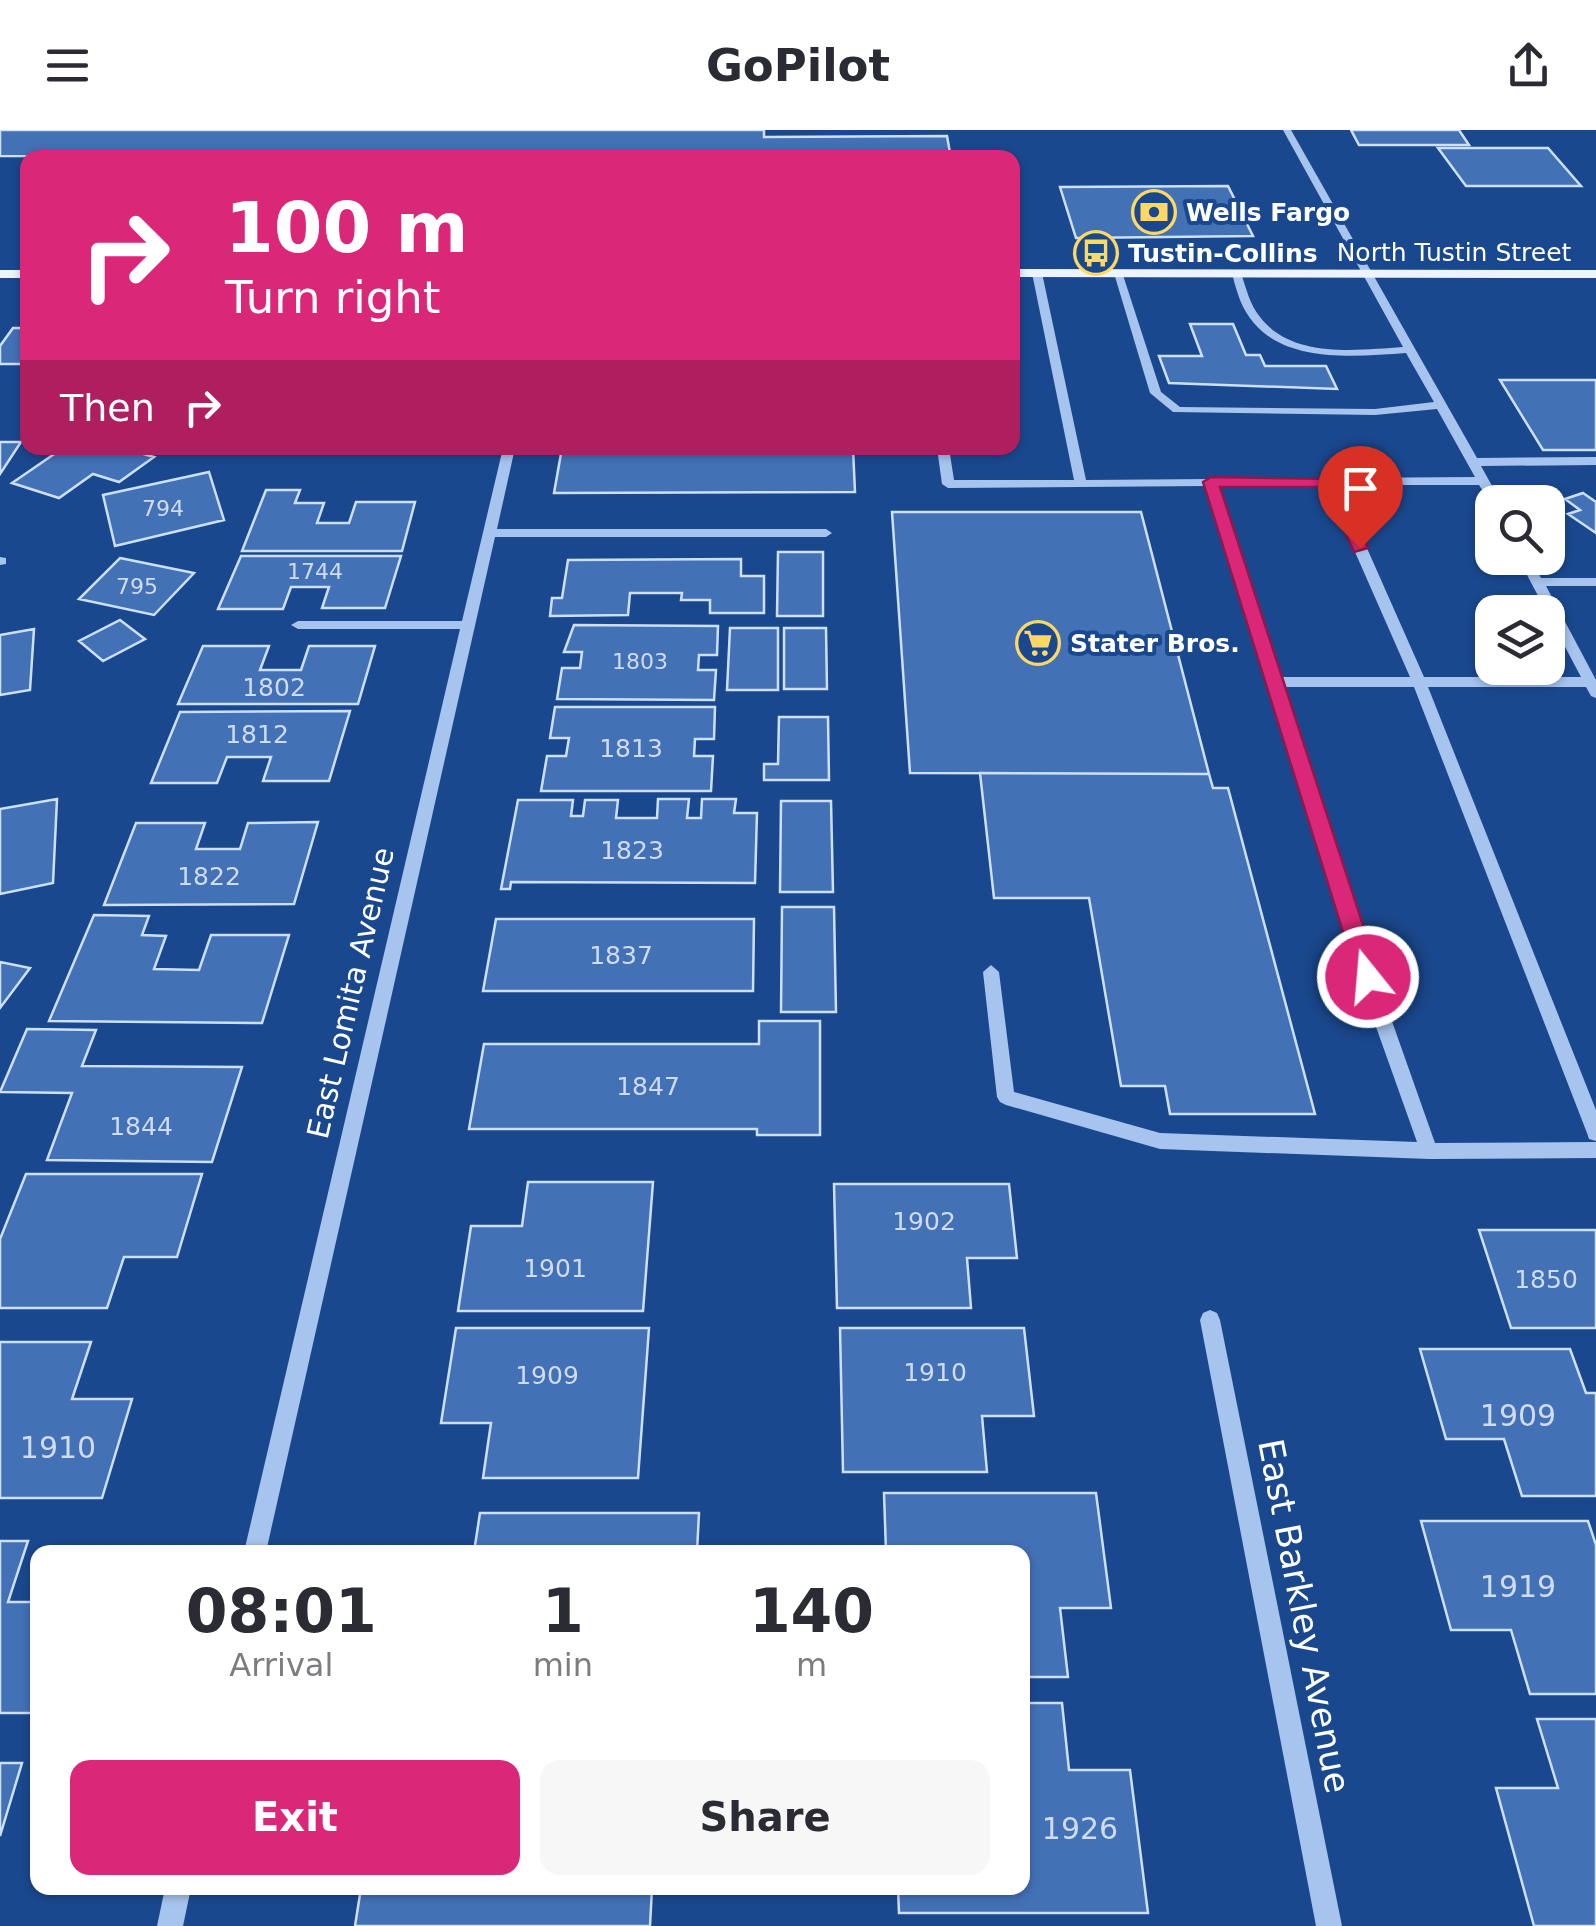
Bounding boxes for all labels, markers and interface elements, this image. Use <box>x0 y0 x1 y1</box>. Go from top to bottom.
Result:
icon: menu <box>40 38 95 93</box>
icon: share <box>1501 38 1556 93</box>
text: GoPilot <box>706 39 890 92</box>
text: 100 m <box>225 187 468 269</box>
bank icon: Wells Fargo <box>1131 189 1177 235</box>
icon: right <box>60 190 190 320</box>
place label: Wells Fargo <box>1186 198 1350 227</box>
bus stop icon: Tustin-Collins <box>1073 230 1119 276</box>
street label: North Tustin Street <box>1337 238 1572 267</box>
place label: Tustin-Collins <box>1128 239 1318 268</box>
text: Turn right <box>225 271 440 324</box>
icon: right <box>175 380 230 435</box>
text: Then <box>60 386 155 430</box>
pin <box>1318 446 1403 549</box>
icon: arrive <box>1333 461 1388 516</box>
map controls <box>1475 485 1565 685</box>
button: search <box>1475 485 1565 575</box>
house number: 794 <box>142 496 184 521</box>
house number: 1744 <box>287 559 343 584</box>
house number: 795 <box>116 574 158 599</box>
button: layers <box>1475 595 1565 685</box>
supermarket icon: Stater Bros. <box>1015 620 1061 666</box>
place label: Stater Bros. <box>1070 629 1240 658</box>
house number: 1803 <box>612 649 668 674</box>
house number: 1802 <box>242 673 306 702</box>
house number: 1812 <box>225 720 289 749</box>
house number: 1813 <box>599 734 663 763</box>
house number: 1823 <box>600 836 664 865</box>
street label: East Lomita Avenue <box>300 844 401 1142</box>
house number: 1822 <box>177 862 241 891</box>
position arrow <box>1316 925 1420 1029</box>
house number: 1837 <box>589 941 653 970</box>
house number: 1847 <box>616 1072 680 1101</box>
house number: 1844 <box>109 1112 173 1141</box>
house number: 1902 <box>892 1207 956 1236</box>
house number: 1901 <box>523 1254 587 1283</box>
house number: 1850 <box>1514 1265 1578 1294</box>
house number: 1910 <box>903 1358 967 1387</box>
house number: 1909 <box>515 1361 579 1390</box>
house number: 1909 <box>1480 1398 1556 1433</box>
house number: 1910 <box>20 1430 96 1465</box>
street label: East Barkley Avenue <box>1250 1436 1358 1796</box>
house number: 1919 <box>1480 1569 1556 1604</box>
text: 08:01 <box>186 1576 377 1646</box>
text: 1 <box>542 1576 584 1646</box>
text: 140 <box>749 1576 874 1646</box>
text: Arrival <box>229 1646 333 1684</box>
text: min <box>533 1646 593 1684</box>
text: m <box>796 1646 827 1684</box>
button: Exit <box>70 1760 520 1875</box>
button: Share <box>540 1760 990 1875</box>
house number: 1926 <box>1042 1811 1118 1846</box>

